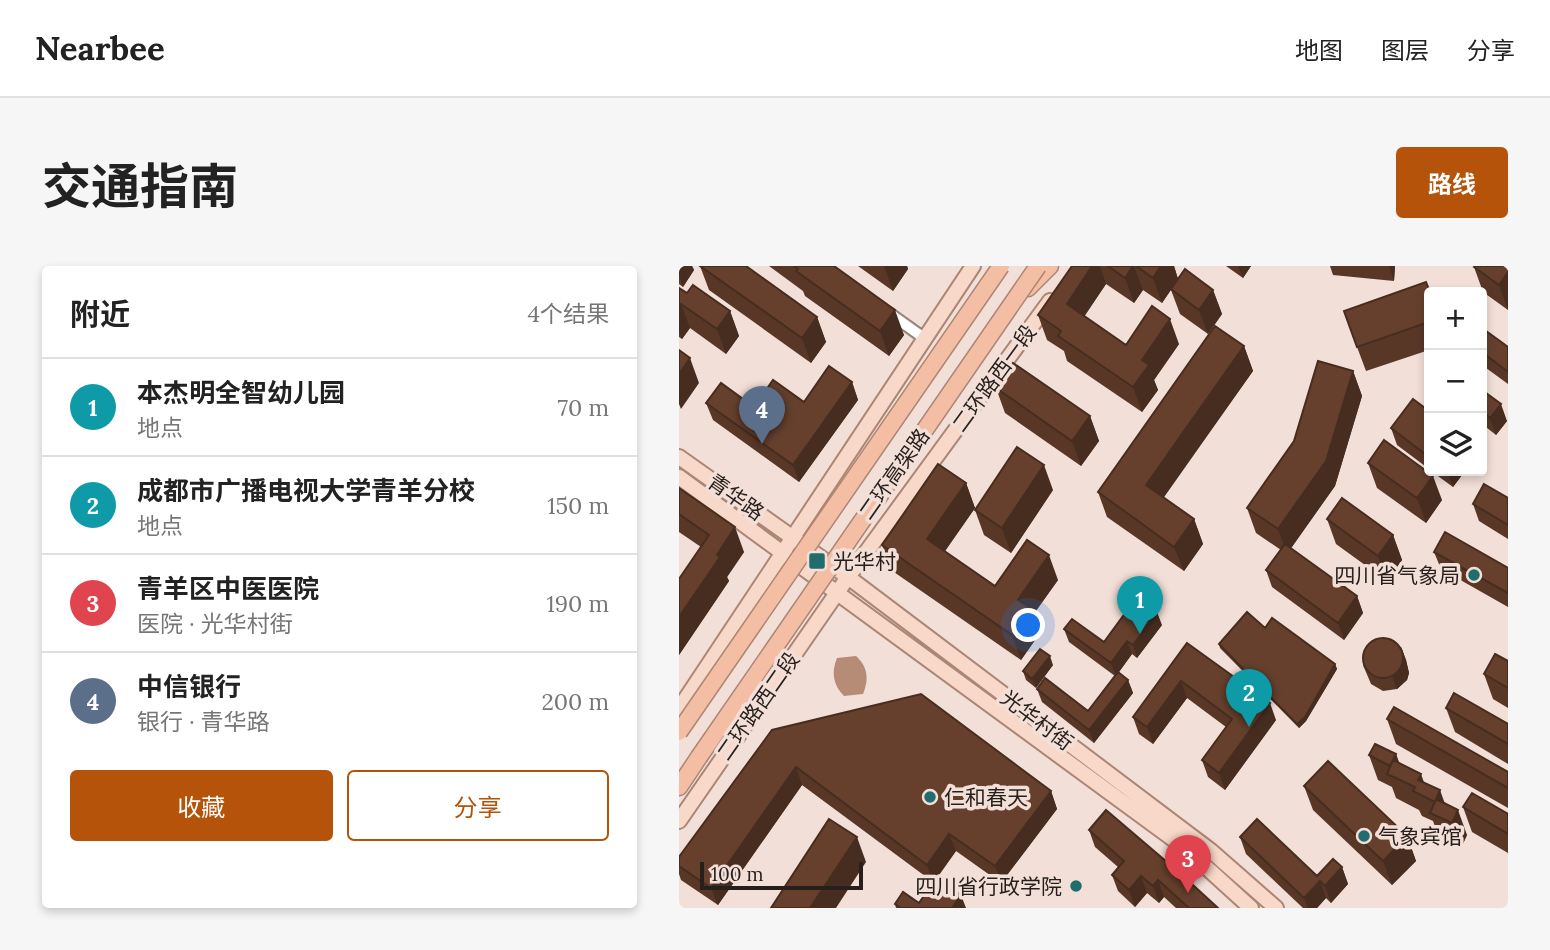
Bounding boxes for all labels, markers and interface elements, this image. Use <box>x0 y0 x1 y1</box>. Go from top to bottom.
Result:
text: Nearbee <box>35 27 165 69</box>
text: 地图 <box>1295 35 1343 66</box>
text: 图层 <box>1381 35 1429 66</box>
text: 分享 <box>1467 35 1515 66</box>
button: 路线 <box>1396 147 1508 218</box>
text: 交通指南 <box>42 155 238 217</box>
map controls <box>1424 287 1487 476</box>
button: + <box>1424 287 1487 350</box>
text: 附近 <box>70 295 130 333</box>
text: 4个结果 <box>528 299 609 328</box>
street label: 二环路西一段 <box>946 319 1042 437</box>
button: − <box>1424 350 1487 413</box>
text: 本杰明全智幼儿园 <box>137 376 345 409</box>
pin: 4 <box>739 386 785 444</box>
text: 1 <box>88 393 98 422</box>
text: 70 m <box>558 393 609 422</box>
text: 地点 <box>137 413 183 442</box>
button: layers <box>1424 413 1487 476</box>
street label: 二环高架路 <box>853 423 935 525</box>
street label: 青华路 <box>702 468 770 526</box>
text: 成都市广播电视大学青羊分校 <box>137 474 475 507</box>
text: 2 <box>87 491 99 520</box>
text: 150 m <box>547 491 609 520</box>
text: 地点 <box>137 511 183 540</box>
place label: 光华村 <box>833 548 896 575</box>
marker: 光华村 <box>807 551 827 571</box>
place label: 四川省气象局 <box>1334 562 1460 589</box>
marker: 四川省气象局 <box>1466 567 1482 583</box>
text: 青羊区中医医院 <box>137 572 319 605</box>
pin: 1 <box>1117 576 1163 634</box>
text: 3 <box>87 589 99 618</box>
text: 190 m <box>546 589 609 618</box>
your location <box>1011 608 1045 642</box>
text: 医院 · 光华村街 <box>137 609 293 638</box>
street label: 二环路西二段 <box>711 647 805 765</box>
pin: 2 <box>1226 669 1272 727</box>
text: 中信银行 <box>137 670 241 703</box>
street label: 光华村街 <box>995 684 1079 756</box>
text: 4 <box>87 687 99 716</box>
text: 200 m <box>541 687 609 716</box>
text: 银行 · 青华路 <box>137 707 270 736</box>
button: 收藏 <box>70 770 333 841</box>
button: 分享 <box>347 770 609 841</box>
place label: 仁和春天 <box>944 784 1028 811</box>
marker: 仁和春天 <box>922 789 938 805</box>
place label: 气象宾馆 <box>1378 823 1462 850</box>
marker: 气象宾馆 <box>1356 828 1372 844</box>
pin: 3 <box>1165 835 1211 893</box>
scale bar <box>700 859 863 891</box>
text: 100 m <box>711 862 764 886</box>
place label: 四川省行政学院 <box>915 873 1062 900</box>
marker: 四川省行政学院 <box>1068 878 1084 894</box>

